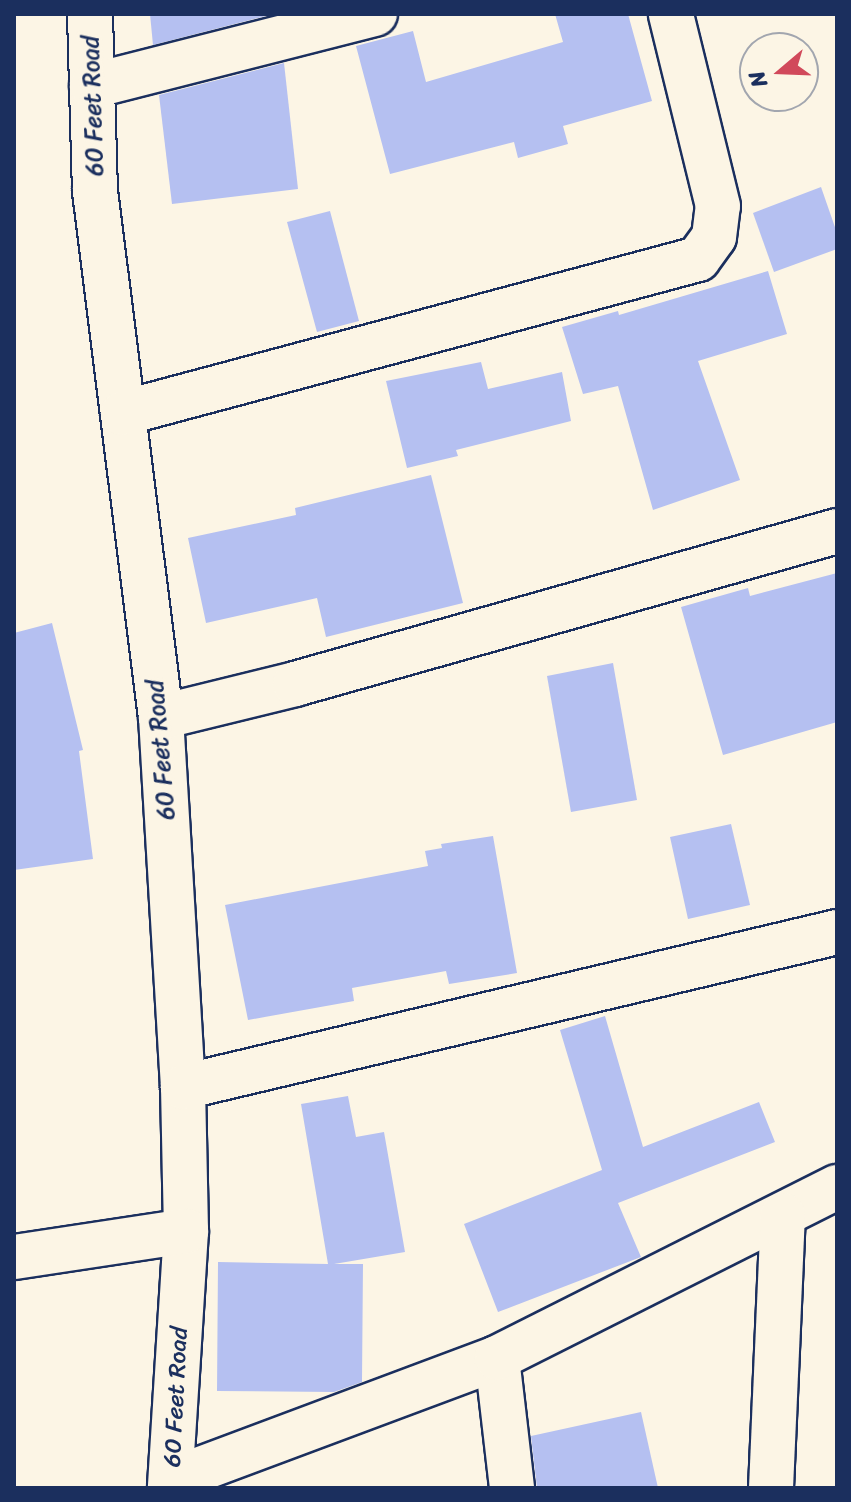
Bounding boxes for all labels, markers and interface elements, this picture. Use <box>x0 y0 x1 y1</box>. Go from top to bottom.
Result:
north arrow <box>739 32 819 112</box>
street label: 60 Feet Road <box>76 35 110 177</box>
text: N <box>737 66 779 93</box>
street label: 60 Feet Road <box>141 679 181 821</box>
street label: 60 Feet Road <box>158 1326 194 1468</box>

